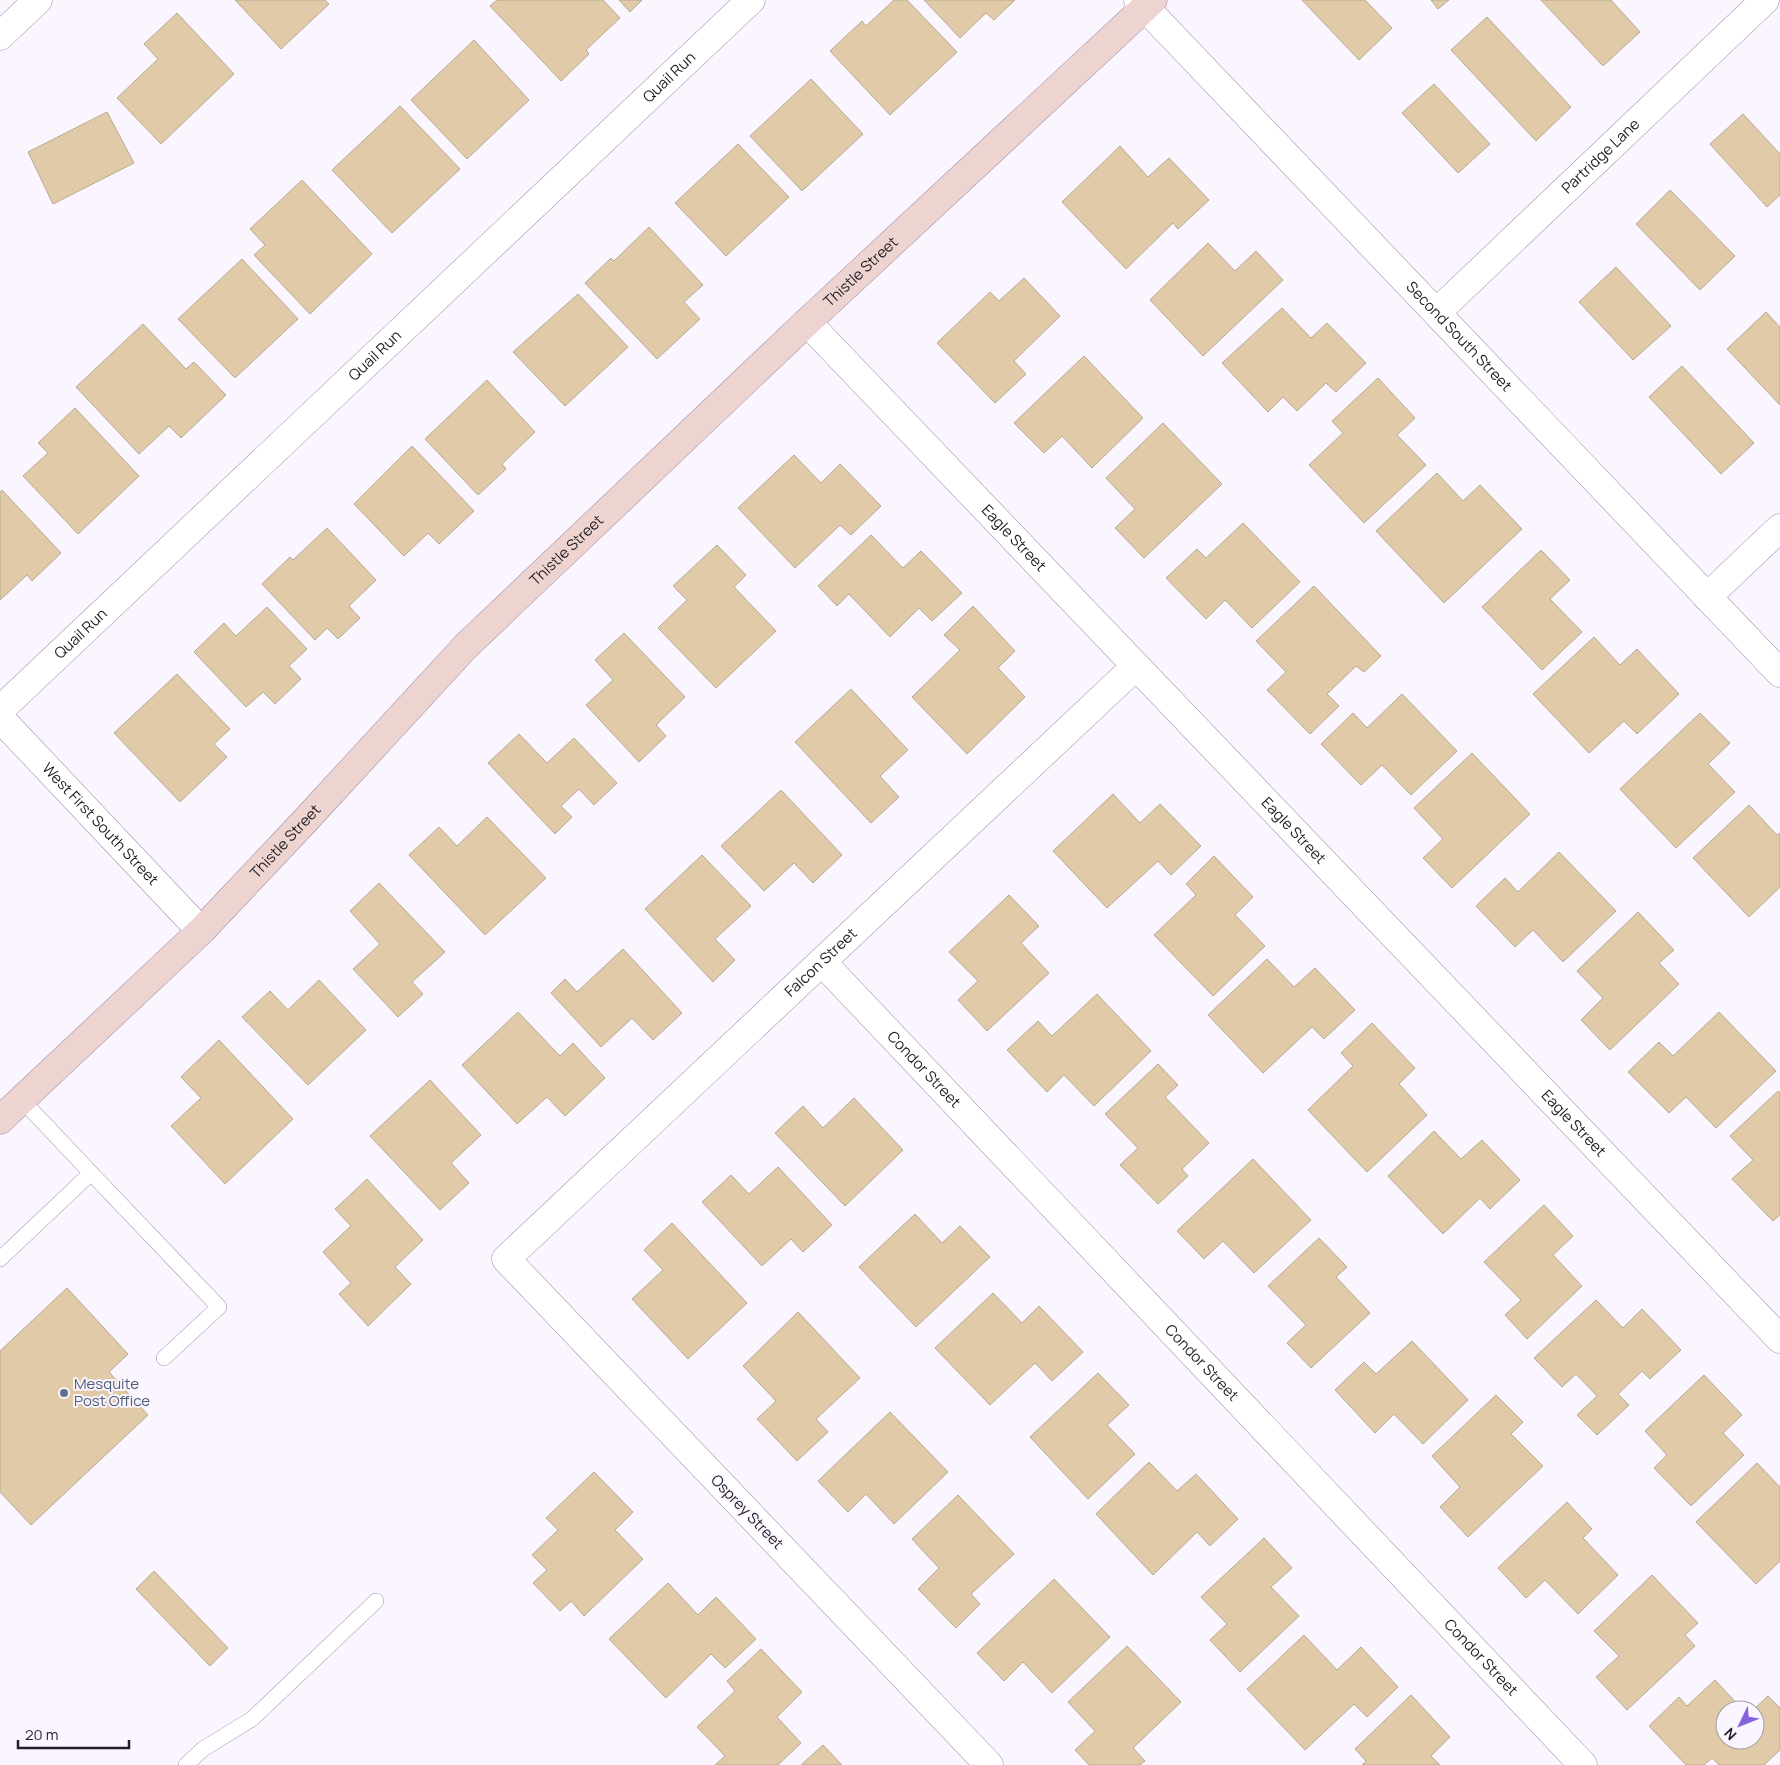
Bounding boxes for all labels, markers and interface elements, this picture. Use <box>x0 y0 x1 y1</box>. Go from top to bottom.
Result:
street label: Quail Run <box>638 47 700 107</box>
street label: Partridge Lane <box>1557 113 1644 198</box>
street label: Thistle Street <box>819 232 902 311</box>
street label: Second South Street <box>1402 276 1517 396</box>
street label: Quail Run <box>344 325 406 385</box>
street label: Eagle Street <box>977 500 1051 576</box>
street label: Thistle Street <box>525 510 608 590</box>
street label: Quail Run <box>49 603 111 663</box>
street label: West First South Street <box>38 758 163 890</box>
street label: Eagle Street <box>1257 792 1331 868</box>
street label: Thistle Street <box>245 799 325 883</box>
street label: Falcon Street <box>780 923 861 1001</box>
street label: Condor Street <box>883 1026 966 1112</box>
street label: Eagle Street <box>1537 1085 1611 1161</box>
street label: Condor Street <box>1160 1319 1244 1405</box>
place label: Mesquite Post Office <box>74 1373 150 1411</box>
marker: Mesquite Post Office <box>58 1387 70 1399</box>
street label: Osprey Street <box>706 1470 788 1554</box>
street label: Condor Street <box>1440 1614 1523 1700</box>
north arrow <box>1715 1700 1765 1750</box>
scale bar <box>18 1718 129 1750</box>
text: 20 m <box>25 1724 58 1745</box>
text: N <box>1720 1724 1741 1744</box>

